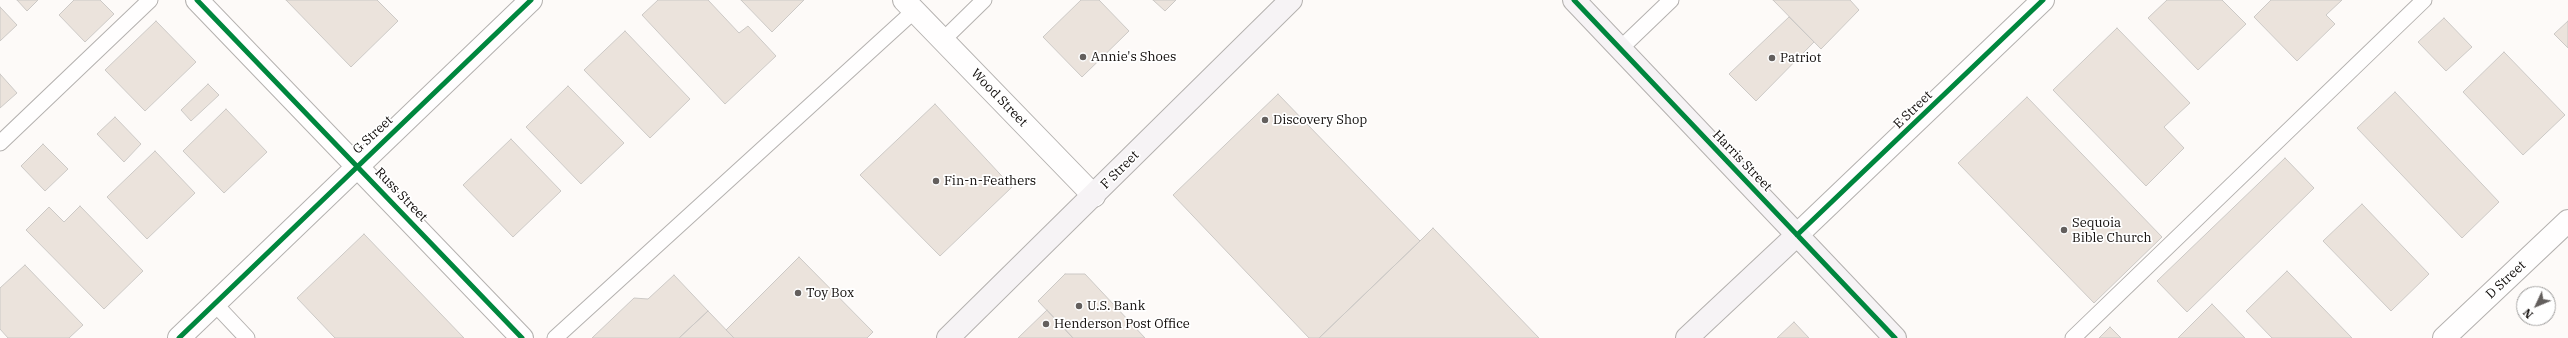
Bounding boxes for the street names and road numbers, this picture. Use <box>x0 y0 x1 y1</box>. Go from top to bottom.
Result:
street label: Wood Street <box>968 66 1030 130</box>
street label: E Street <box>1890 88 1936 132</box>
street label: G Street <box>350 113 396 157</box>
street label: Harris Street <box>1709 127 1775 195</box>
street label: F Street <box>1098 148 1142 192</box>
street label: Russ Street <box>371 165 431 225</box>
street label: D Street <box>2483 258 2529 302</box>

